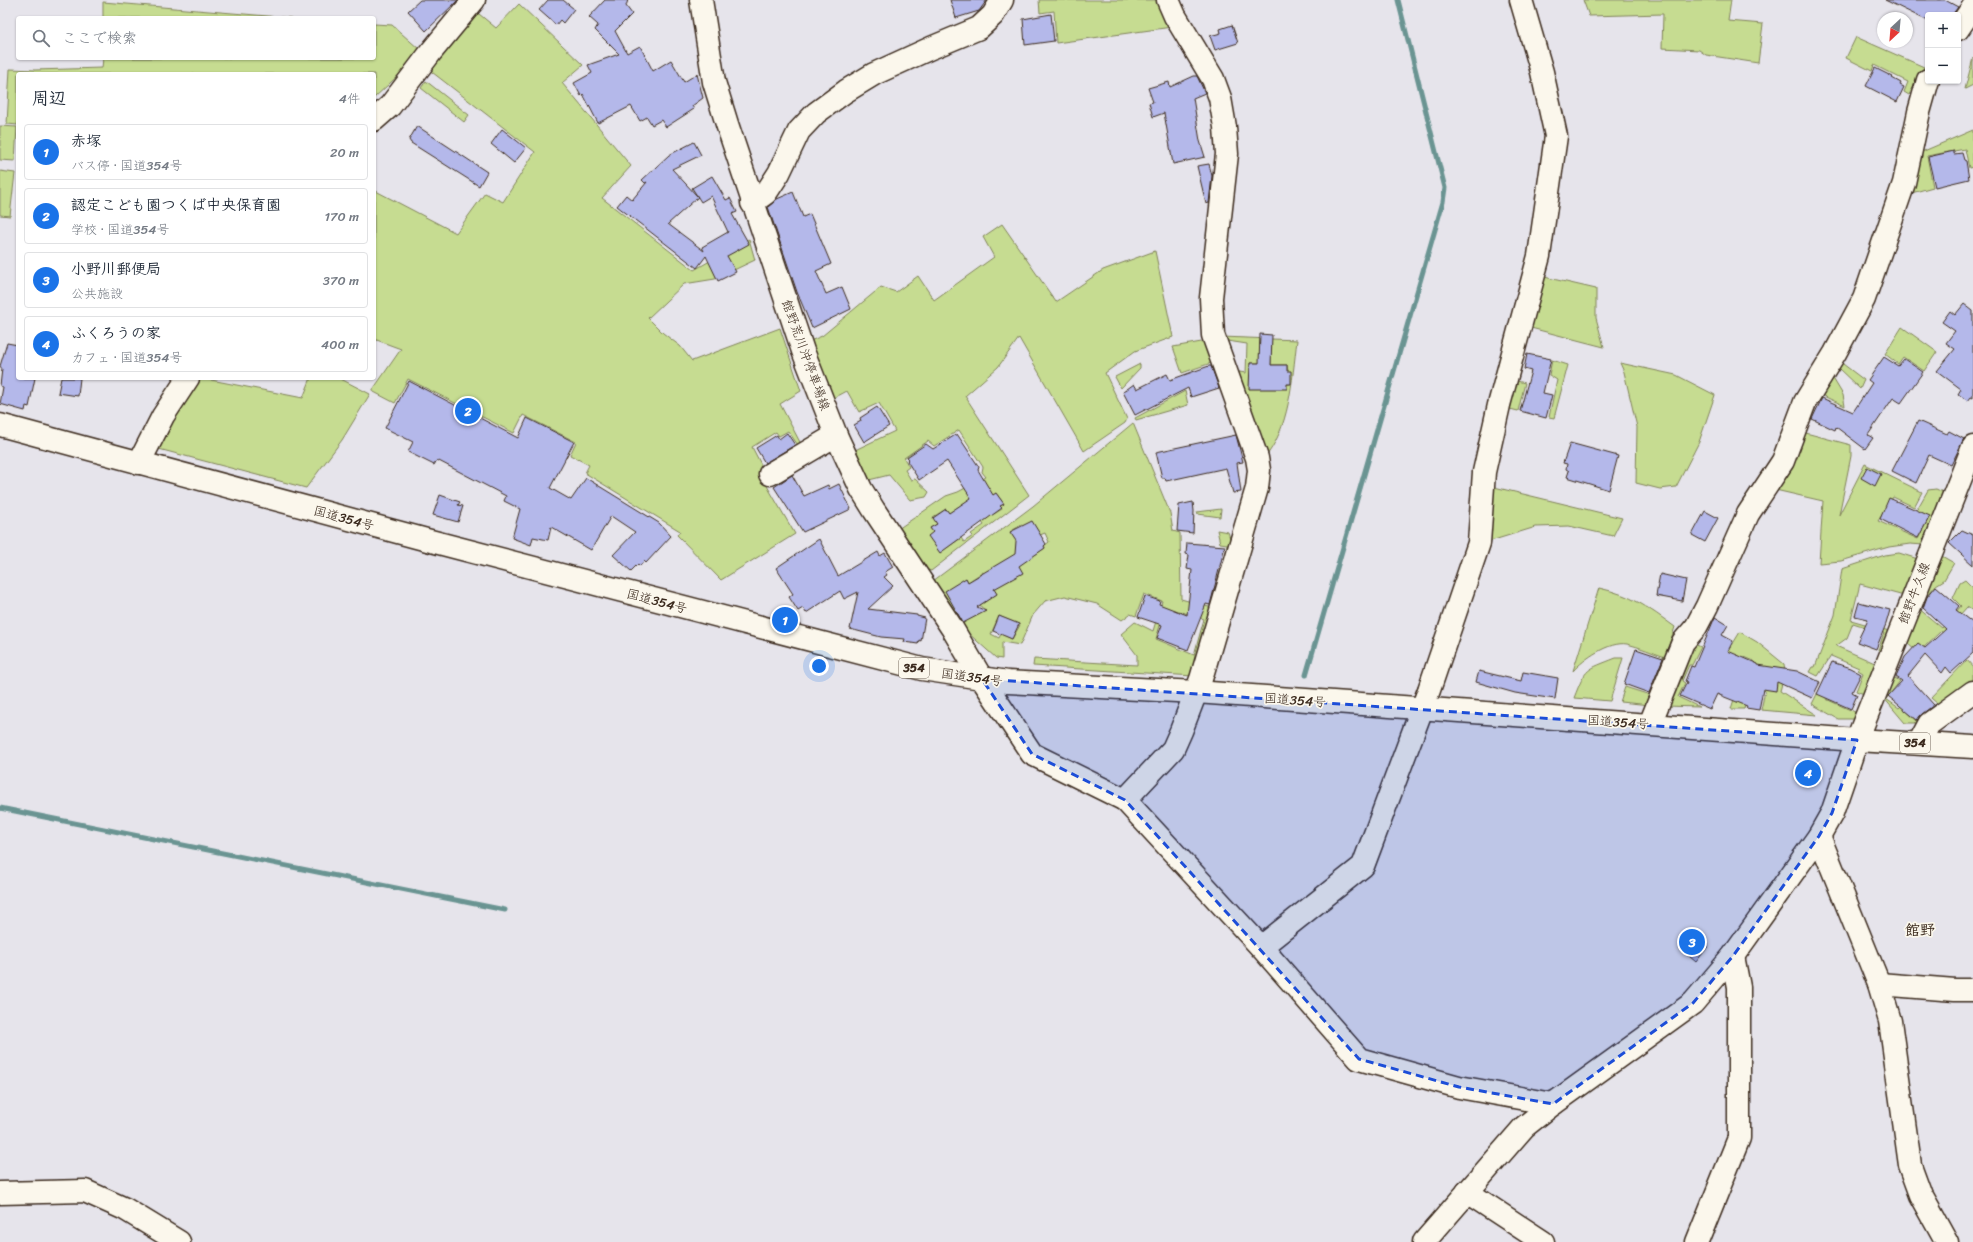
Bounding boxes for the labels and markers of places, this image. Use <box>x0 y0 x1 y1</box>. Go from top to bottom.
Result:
pin: 2 <box>455 396 481 426</box>
pin: 1 <box>772 605 798 635</box>
pin: 4 <box>1795 758 1821 788</box>
pin: 3 <box>1679 927 1705 957</box>

